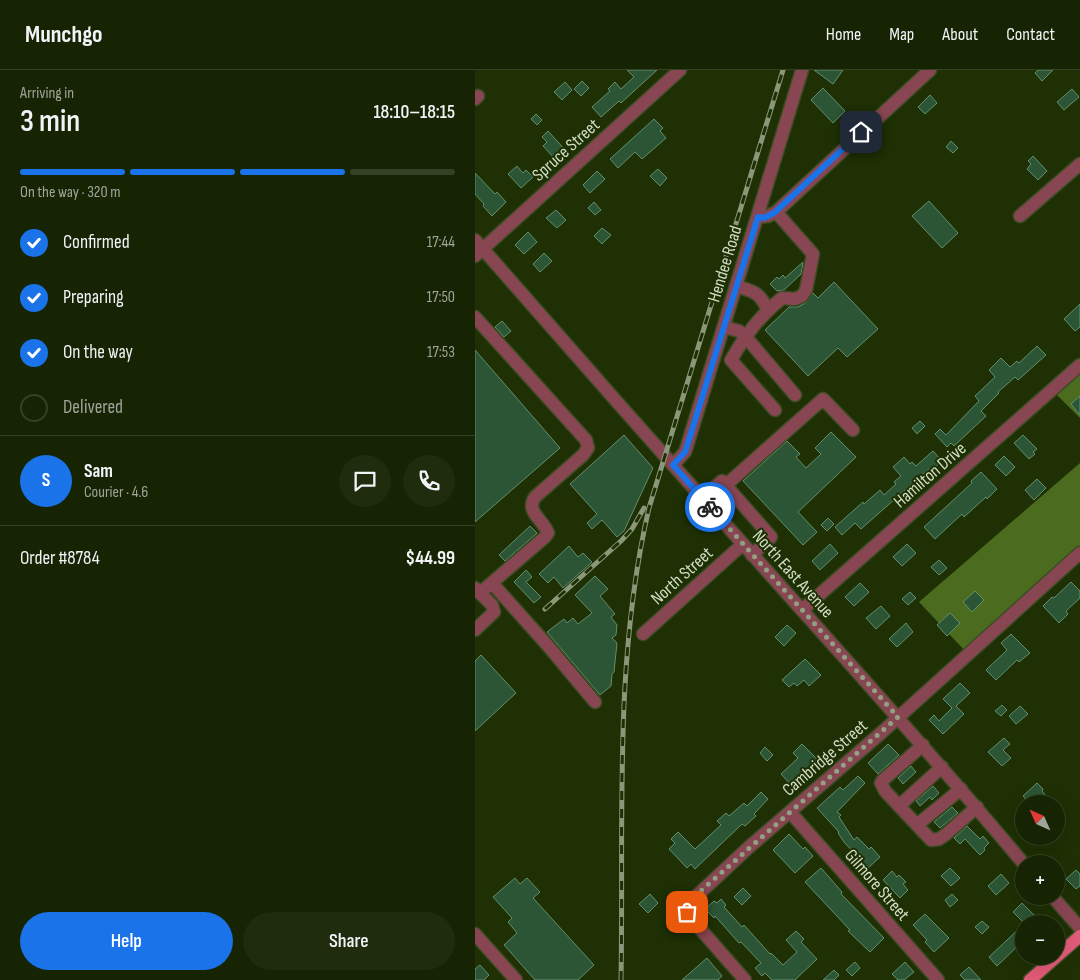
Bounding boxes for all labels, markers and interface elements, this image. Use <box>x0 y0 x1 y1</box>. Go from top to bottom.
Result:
text: Munchgo <box>25 20 103 49</box>
text: Home <box>826 24 861 45</box>
text: Map <box>889 24 914 45</box>
text: About <box>942 24 978 45</box>
text: Contact <box>1006 24 1055 45</box>
text: Arriving in <box>20 84 74 103</box>
text: 18:10–18:15 <box>374 101 455 124</box>
text: 3 min <box>20 102 80 141</box>
pin <box>840 111 882 153</box>
street label: Spruce Street <box>528 114 604 186</box>
icon: home <box>847 118 875 146</box>
text: On the way · 320 m <box>20 183 120 202</box>
street label: Hendee Road <box>703 223 747 305</box>
icon: check <box>20 229 48 257</box>
text: Confirmed <box>63 231 130 254</box>
text: 17:44 <box>427 233 455 252</box>
icon: check <box>20 284 48 312</box>
text: Preparing <box>63 286 124 309</box>
text: 17:50 <box>427 288 455 307</box>
icon: check <box>20 339 48 367</box>
text: On the way <box>63 341 133 364</box>
text: 17:53 <box>427 343 455 362</box>
text: Delivered <box>63 396 123 419</box>
street label: Hamilton Drive <box>889 438 971 512</box>
button: chat <box>339 455 391 507</box>
button: phone <box>403 455 455 507</box>
text: Sam <box>84 460 113 483</box>
text: S <box>42 469 50 492</box>
courier <box>685 482 735 532</box>
text: Courier · 4.6 <box>84 483 148 502</box>
icon: bike <box>696 493 724 521</box>
street label: North East Avenue <box>748 526 838 622</box>
street label: North Street <box>647 542 718 609</box>
text: Order #8784 <box>20 547 100 570</box>
text: $44.99 <box>405 547 455 570</box>
street label: Cambridge Street <box>778 715 872 801</box>
north arrow <box>1015 795 1065 845</box>
map controls <box>1015 795 1065 965</box>
street label: Gilmore Street <box>840 845 914 925</box>
button: + <box>1015 855 1065 905</box>
pin <box>666 891 708 933</box>
icon: bag <box>673 898 701 926</box>
button: Help <box>20 912 233 970</box>
button: Share <box>243 912 455 970</box>
button: − <box>1015 915 1065 965</box>

